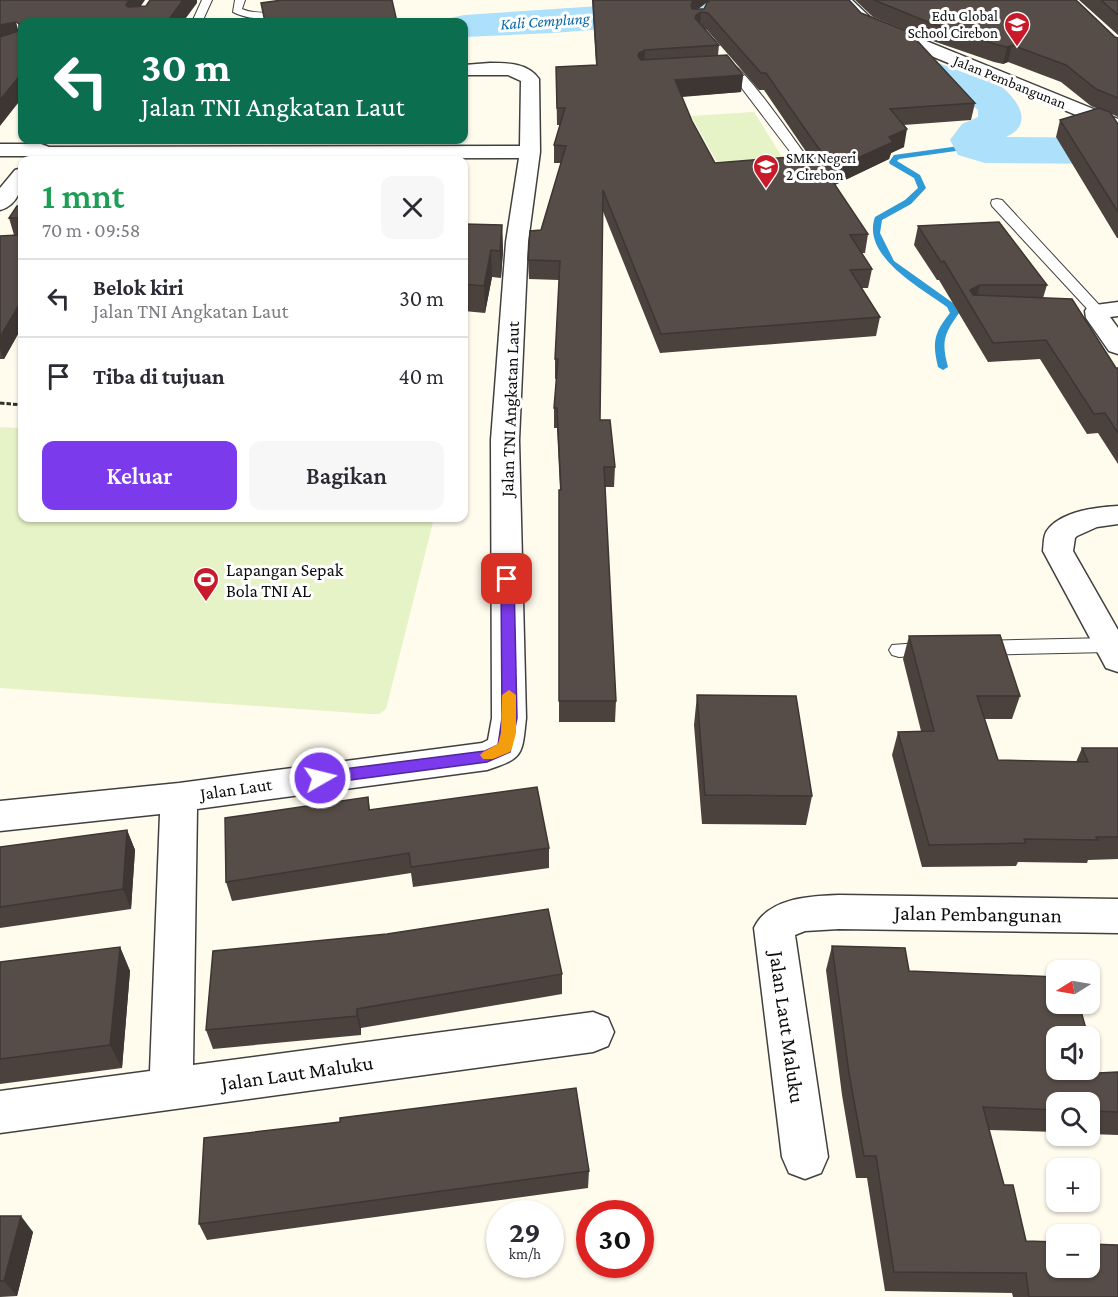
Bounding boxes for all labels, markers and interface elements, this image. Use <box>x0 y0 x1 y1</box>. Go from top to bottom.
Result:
place label: Edu Global School Cirebon <box>908 8 998 41</box>
water label: Kali Cemplung <box>500 9 591 34</box>
school or university icon: Edu Global School Cirebon <box>1002 10 1032 48</box>
icon: left <box>42 42 120 120</box>
text: 30 m <box>141 43 231 90</box>
street label: Jalan Pembangunan <box>949 51 1069 113</box>
text: Jalan TNI Angkatan Laut <box>141 92 405 122</box>
place label: SMK Negeri 2 Cirebon <box>786 150 856 183</box>
school or university icon: SMK Negeri 2 Cirebon <box>751 152 781 190</box>
text: 1 mnt <box>42 176 124 216</box>
button: close <box>381 176 444 239</box>
text: 70 m · 09:58 <box>42 219 141 241</box>
text: Belok kiri <box>93 275 184 300</box>
icon: left <box>42 282 75 315</box>
text: 30 m <box>399 286 444 311</box>
text: Jalan TNI Angkatan Laut <box>93 300 288 322</box>
street label: Jalan TNI Angkatan Laut <box>497 320 523 499</box>
icon: arrive <box>42 360 75 393</box>
text: Tiba di tujuan <box>93 364 225 389</box>
text: 40 m <box>399 364 444 389</box>
button: Keluar <box>42 441 237 510</box>
button: Bagikan <box>249 441 444 510</box>
pin <box>481 553 532 604</box>
place label: Lapangan Sepak Bola TNI AL <box>226 560 344 601</box>
icon: arrive <box>490 562 523 595</box>
sports icon: Lapangan Sepak Bola TNI AL <box>191 565 221 603</box>
position arrow <box>288 746 352 810</box>
street label: Jalan Laut <box>197 774 274 804</box>
street label: Jalan Pembangunan <box>892 901 1062 927</box>
street label: Jalan Laut Maluku <box>764 947 810 1105</box>
north arrow <box>1046 960 1100 1014</box>
map controls <box>1046 960 1100 1278</box>
button: sound <box>1046 1026 1100 1080</box>
street label: Jalan Laut Maluku <box>217 1050 375 1096</box>
button: search <box>1046 1092 1100 1146</box>
button: + <box>1046 1158 1100 1212</box>
speed limit sign: 30 <box>576 1200 654 1278</box>
text: 29 <box>509 1215 541 1248</box>
button: − <box>1046 1224 1100 1278</box>
text: km/h <box>509 1246 541 1262</box>

